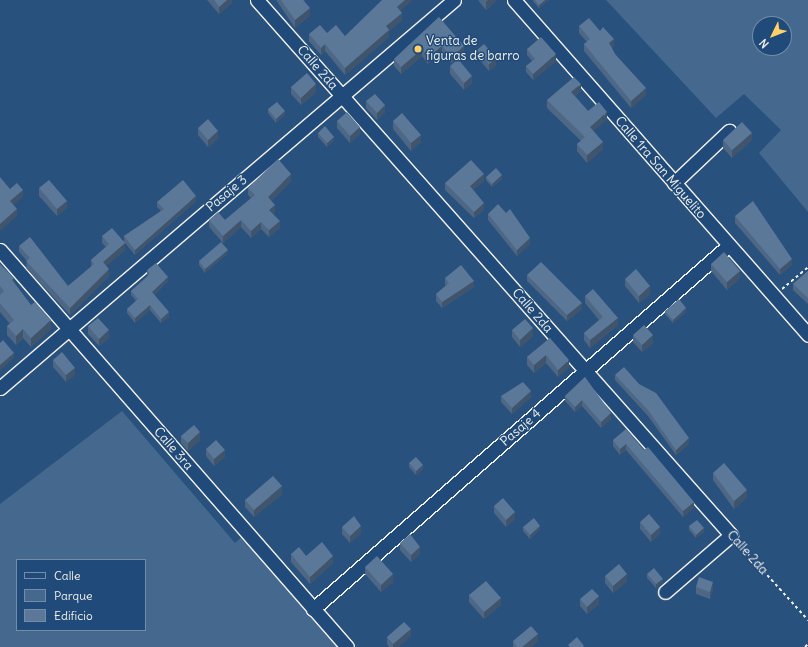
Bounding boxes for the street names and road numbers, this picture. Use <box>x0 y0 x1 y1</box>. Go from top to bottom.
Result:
street label: Calle 2da <box>293 43 341 93</box>
street label: Calle 1ra San Miguelito <box>611 114 709 222</box>
street label: Pasaje 3 <box>203 172 251 216</box>
street label: Calle 2da <box>508 286 556 336</box>
street label: Pasaje 4 <box>497 406 545 450</box>
street label: Calle 3ra <box>150 424 196 474</box>
street label: Calle 2da <box>723 528 771 578</box>

